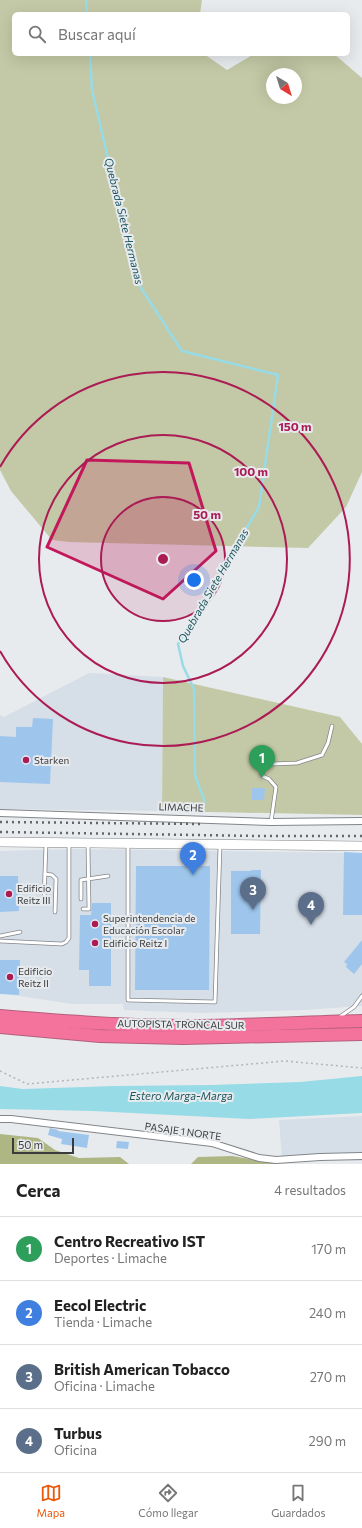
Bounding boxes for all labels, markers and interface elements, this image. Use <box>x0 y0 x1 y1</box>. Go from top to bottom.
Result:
search box <box>12 12 350 56</box>
icon: search <box>26 23 48 45</box>
text: Buscar aquí <box>58 25 136 43</box>
north arrow <box>266 68 302 104</box>
water label: Quebrada Siete Hermanas <box>102 156 147 285</box>
text: 150 m <box>278 419 312 433</box>
text: 100 m <box>234 464 268 478</box>
text: 50 m <box>193 507 221 521</box>
water label: Quebrada Siete Hermanas <box>174 526 251 645</box>
centre of rings <box>156 552 170 566</box>
your location <box>184 570 204 590</box>
pin: 1 <box>249 745 275 778</box>
place label: Starken <box>34 754 69 766</box>
marker: Starken <box>21 755 31 765</box>
street label: LIMACHE <box>158 800 204 814</box>
pin: 2 <box>180 842 206 875</box>
pin: 3 <box>240 877 266 910</box>
place label: Edificio Reitz III <box>17 882 51 906</box>
marker: Edificio Reitz III <box>4 889 14 899</box>
pin: 4 <box>298 892 324 925</box>
place label: Superintendencia de Educación Escolar <box>103 912 195 936</box>
marker: Superintendencia de Educación Escolar <box>90 919 100 929</box>
place label: Edificio Reitz I <box>103 937 167 949</box>
marker: Edificio Reitz I <box>90 938 100 948</box>
place label: Edificio Reitz II <box>18 965 52 989</box>
marker: Edificio Reitz II <box>5 972 15 982</box>
street label: AUTOPISTA TRONCAL SUR <box>117 1017 245 1031</box>
water label: Estero Marga-Marga <box>129 1089 233 1102</box>
street label: PASAJE 1 NORTE <box>144 1120 222 1142</box>
scale bar <box>12 1136 74 1155</box>
text: 50 m <box>18 1138 43 1151</box>
text: Cerca <box>16 1180 61 1201</box>
text: 4 resultados <box>274 1182 346 1198</box>
text: Centro Recreativo IST <box>54 1232 205 1250</box>
text: 1 <box>26 1241 32 1257</box>
text: 170 m <box>311 1241 346 1257</box>
text: Deportes · Limache <box>54 1250 167 1266</box>
text: Eecol Electric <box>54 1296 146 1314</box>
text: 2 <box>25 1305 33 1321</box>
text: 240 m <box>309 1305 346 1321</box>
text: Tienda · Limache <box>54 1314 152 1330</box>
text: British American Tobacco <box>54 1360 230 1378</box>
text: 3 <box>25 1369 33 1385</box>
text: 270 m <box>310 1369 346 1385</box>
text: Oficina · Limache <box>54 1378 155 1394</box>
text: Turbus <box>54 1424 102 1442</box>
text: 4 <box>25 1433 33 1449</box>
text: 290 m <box>309 1433 346 1449</box>
text: Oficina <box>54 1442 97 1458</box>
tab: Mapa <box>37 1482 65 1519</box>
tab: Cómo llegar <box>138 1482 198 1519</box>
tab: Guardados <box>271 1482 325 1519</box>

